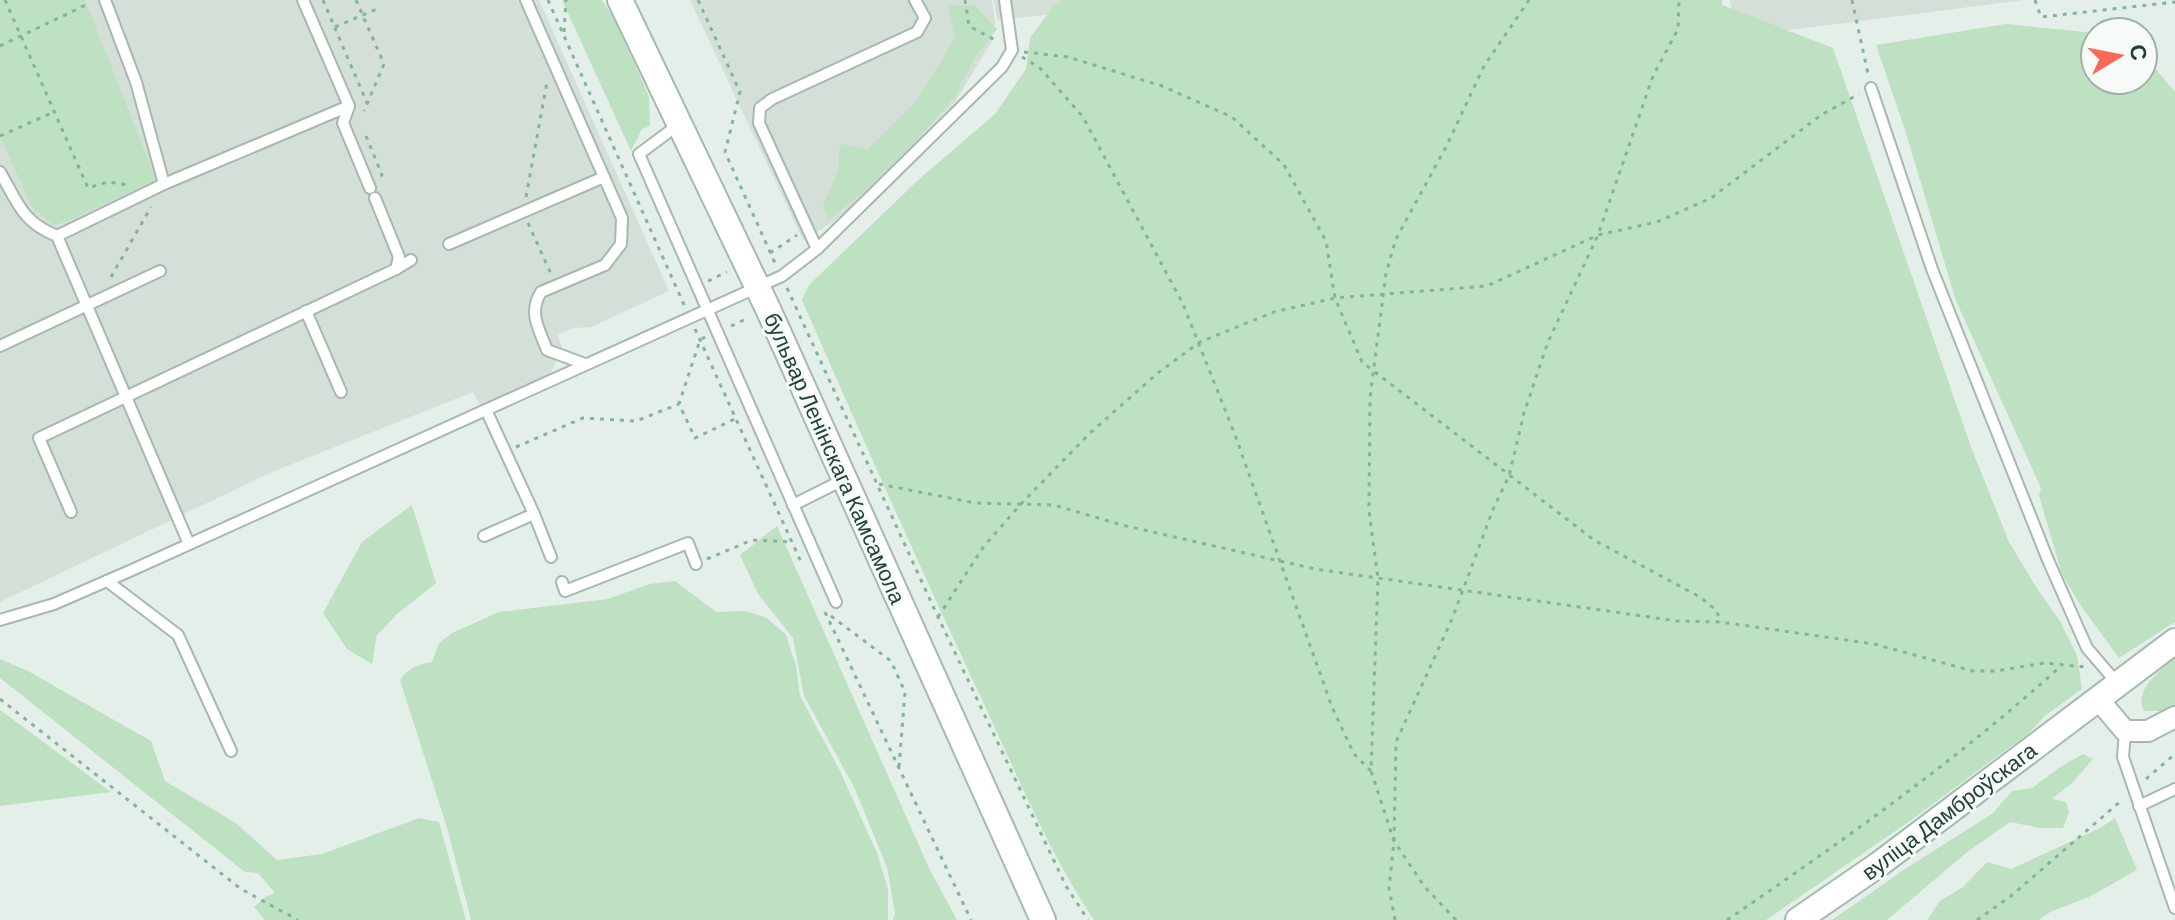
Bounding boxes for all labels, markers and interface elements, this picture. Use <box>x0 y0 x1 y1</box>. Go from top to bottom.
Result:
north arrow <box>2079 16 2159 96</box>
text: С <box>2125 42 2154 63</box>
street label: бульвар Ленінскага Камсамола <box>759 308 912 608</box>
street label: вуліца Дамброўскага <box>1856 736 2042 885</box>

